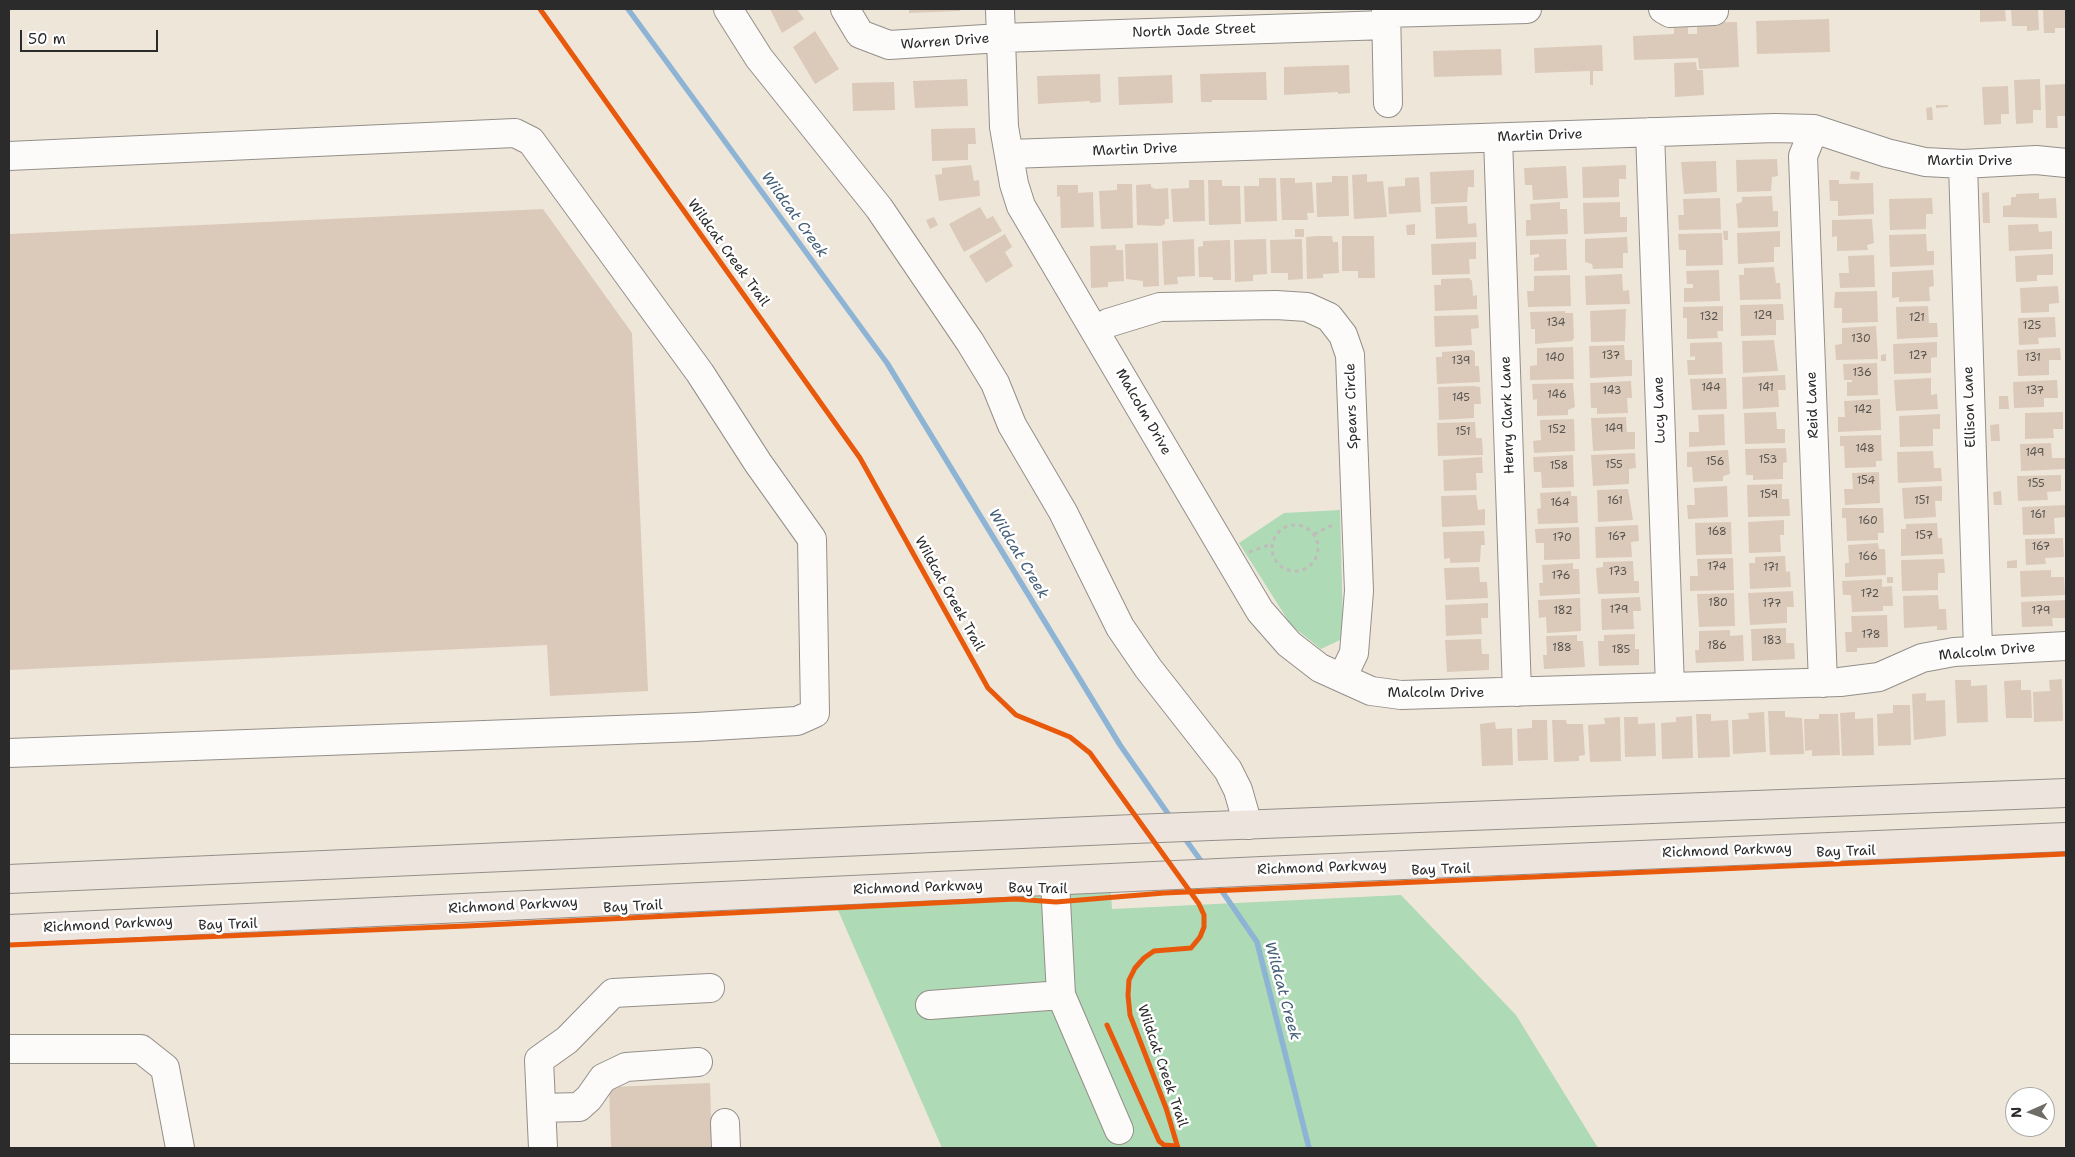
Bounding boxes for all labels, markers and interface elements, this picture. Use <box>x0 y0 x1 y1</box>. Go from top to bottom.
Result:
scale bar <box>22 20 160 52</box>
street label: North Jade Street <box>1132 20 1256 42</box>
text: 50 m <box>28 29 66 49</box>
street label: Warren Drive <box>900 31 990 53</box>
street label: Martin Drive <box>1497 126 1583 146</box>
street label: Martin Drive <box>1092 140 1178 160</box>
street label: Martin Drive <box>1927 153 2013 169</box>
water label: Wildcat Creek <box>757 169 831 261</box>
street label: Wildcat Creek Trail <box>683 196 773 310</box>
house number: 129 <box>1754 309 1772 323</box>
house number: 132 <box>1700 310 1718 324</box>
house number: 121 <box>1909 311 1925 325</box>
house number: 134 <box>1546 316 1566 330</box>
house number: 125 <box>2023 319 2041 333</box>
house number: 130 <box>1851 332 1871 346</box>
house number: 137 <box>1602 349 1620 363</box>
house number: 127 <box>1909 349 1927 363</box>
house number: 140 <box>1545 351 1565 365</box>
house number: 131 <box>2025 351 2041 365</box>
house number: 139 <box>1452 354 1470 368</box>
street label: Henry Clark Lane <box>1498 356 1518 474</box>
street label: Spears Circle <box>1342 363 1362 449</box>
street label: Malcolm Drive <box>1112 366 1174 458</box>
house number: 136 <box>1852 366 1872 380</box>
street label: Ellison Lane <box>1960 366 1980 448</box>
street label: Reid Lane <box>1803 371 1823 439</box>
street label: Lucy Lane <box>1650 376 1670 444</box>
house number: 144 <box>1701 381 1721 395</box>
house number: 141 <box>1758 381 1774 395</box>
house number: 143 <box>1603 384 1621 398</box>
house number: 137 <box>2026 384 2044 398</box>
house number: 146 <box>1547 388 1567 402</box>
house number: 145 <box>1452 391 1470 405</box>
house number: 142 <box>1854 403 1872 417</box>
house number: 149 <box>1604 422 1624 436</box>
house number: 152 <box>1548 423 1566 437</box>
house number: 151 <box>1455 425 1471 439</box>
house number: 148 <box>1855 442 1875 456</box>
house number: 149 <box>2025 446 2045 460</box>
house number: 153 <box>1759 453 1777 467</box>
house number: 156 <box>1706 455 1724 469</box>
house number: 155 <box>1605 458 1623 472</box>
house number: 158 <box>1550 459 1568 473</box>
house number: 154 <box>1857 474 1875 488</box>
house number: 155 <box>2027 477 2045 491</box>
house number: 159 <box>1760 488 1778 502</box>
house number: 161 <box>1607 494 1623 508</box>
house number: 151 <box>1914 494 1930 508</box>
house number: 164 <box>1550 496 1570 510</box>
water label: Wildcat Creek <box>984 506 1052 602</box>
house number: 161 <box>2030 508 2046 522</box>
house number: 160 <box>1858 514 1878 528</box>
house number: 168 <box>1707 525 1727 539</box>
house number: 157 <box>1915 529 1933 543</box>
house number: 167 <box>1608 530 1626 544</box>
house number: 170 <box>1552 531 1572 545</box>
street label: Wildcat Creek Trail <box>911 534 987 654</box>
house number: 167 <box>2032 540 2050 554</box>
house number: 166 <box>1858 550 1878 564</box>
house number: 174 <box>1708 560 1726 574</box>
house number: 171 <box>1763 561 1779 575</box>
house number: 173 <box>1609 565 1627 579</box>
house number: 176 <box>1552 569 1570 583</box>
house number: 172 <box>1861 587 1879 601</box>
house number: 180 <box>1708 596 1728 610</box>
house number: 177 <box>1763 597 1781 611</box>
house number: 179 <box>1609 603 1629 617</box>
house number: 182 <box>1553 604 1573 618</box>
house number: 179 <box>2031 604 2051 618</box>
house number: 178 <box>1862 628 1880 642</box>
house number: 183 <box>1762 634 1782 648</box>
house number: 186 <box>1707 639 1727 653</box>
street label: Malcolm Drive <box>1938 639 2036 665</box>
house number: 188 <box>1552 641 1572 655</box>
house number: 185 <box>1612 643 1630 657</box>
street label: Malcolm Drive <box>1388 685 1484 701</box>
street label: Richmond Parkway <box>1662 840 1792 862</box>
street label: Bay Trail <box>1816 843 1876 861</box>
street label: Richmond Parkway <box>1257 857 1387 879</box>
street label: Bay Trail <box>1411 861 1471 879</box>
street label: Richmond Parkway <box>853 877 983 899</box>
street label: Bay Trail <box>1008 880 1068 898</box>
street label: Richmond Parkway <box>448 894 578 918</box>
street label: Bay Trail <box>603 897 663 917</box>
street label: Richmond Parkway <box>43 913 173 937</box>
street label: Bay Trail <box>198 916 258 934</box>
water label: Wildcat Creek <box>1260 940 1304 1042</box>
street label: Wildcat Creek Trail <box>1133 1003 1191 1129</box>
north arrow <box>2005 1087 2055 1137</box>
text: N <box>2007 1107 2025 1118</box>

